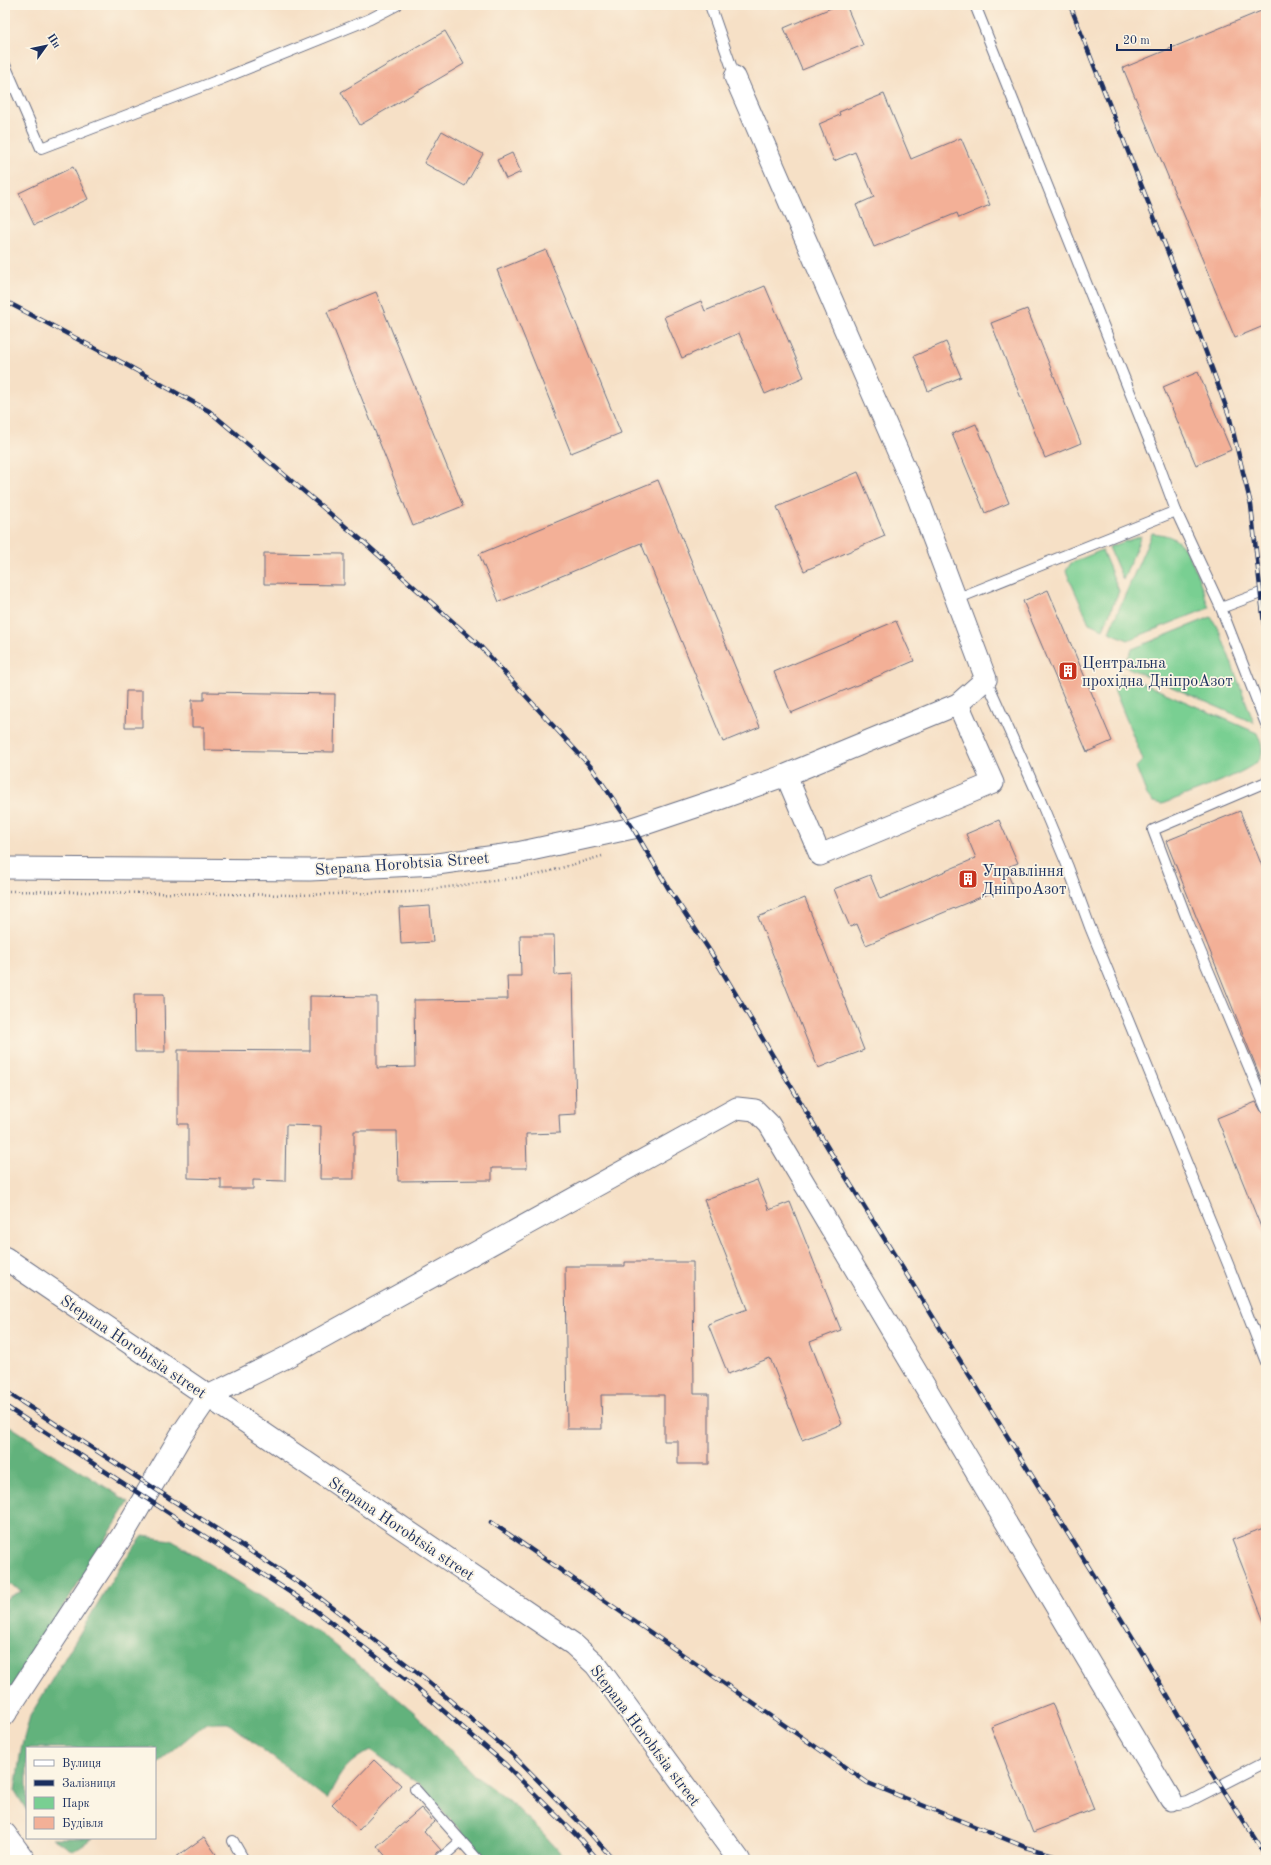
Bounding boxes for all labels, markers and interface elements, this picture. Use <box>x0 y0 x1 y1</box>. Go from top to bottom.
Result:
north arrow <box>26 26 66 66</box>
scale bar <box>1117 26 1171 52</box>
text: Пн <box>44 32 62 51</box>
text: 20 m <box>1123 35 1150 47</box>
place label: Центральна прохідна ДніпроАзот <box>1082 656 1233 690</box>
building icon: Центральна прохідна ДніпроАзот <box>1057 660 1079 682</box>
street label: Stepana Horobtsia Street <box>314 851 490 879</box>
place label: Управління ДніпроАзот <box>982 864 1067 898</box>
building icon: Управління ДніпроАзот <box>957 868 979 890</box>
street label: Stepana Horobtsia street <box>57 1293 209 1403</box>
street label: Stepana Horobtsia street <box>325 1475 477 1585</box>
street label: Stepana Horobtsia street <box>586 1663 703 1810</box>
legend <box>26 1747 156 1839</box>
text: Вулиця <box>62 1758 101 1770</box>
text: Залізниця <box>62 1777 116 1790</box>
text: Парк <box>62 1798 90 1810</box>
text: Будівля <box>62 1817 104 1830</box>

